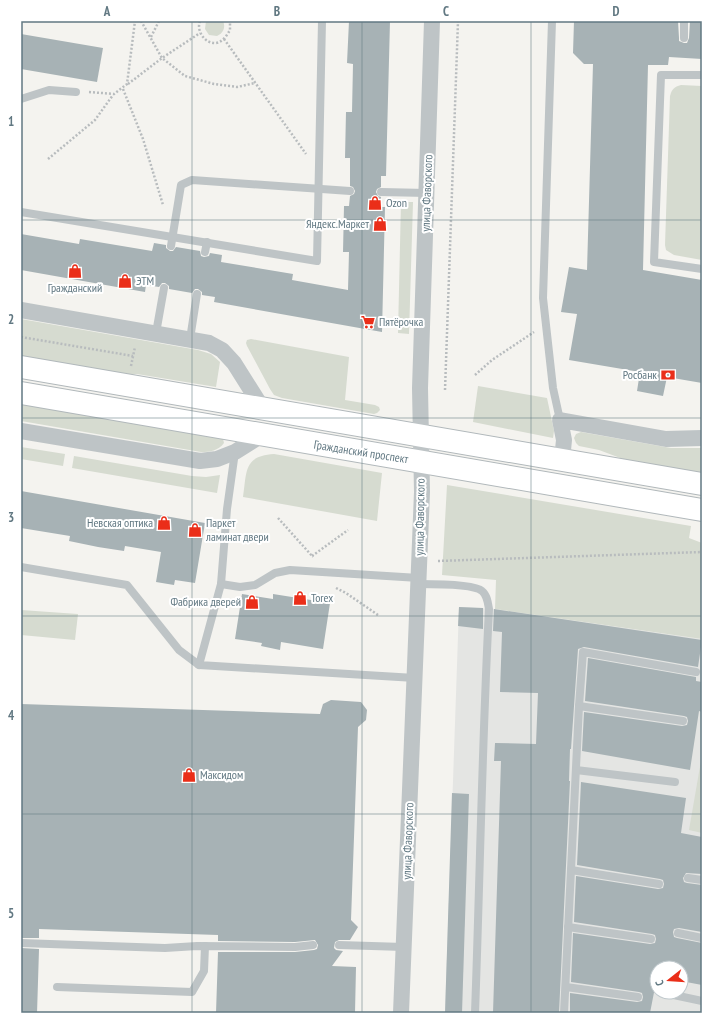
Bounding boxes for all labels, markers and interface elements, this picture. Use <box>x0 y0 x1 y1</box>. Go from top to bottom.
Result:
text: A <box>103 3 111 20</box>
text: B <box>274 3 280 20</box>
text: C <box>443 3 449 20</box>
text: D <box>613 3 620 20</box>
text: 1 <box>8 113 14 130</box>
street label: улица Фаворского <box>418 154 435 232</box>
shop icon: Ozon <box>367 195 383 211</box>
place label: Ozon <box>386 195 407 210</box>
place label: Яндекс.Маркет <box>306 216 369 231</box>
shop icon: Яндекс.Маркет <box>372 216 388 232</box>
shop icon: Гражданский <box>67 263 83 279</box>
shop icon: ЭТМ <box>117 273 133 289</box>
place label: ЭТМ <box>136 273 154 288</box>
place label: Гражданский <box>48 280 102 295</box>
text: 2 <box>8 311 14 328</box>
supermarket icon: Пятёрочка <box>360 314 376 330</box>
place label: Пятёрочка <box>379 314 423 329</box>
place label: Росбанк <box>623 367 657 382</box>
bank icon: Росбанк <box>660 367 676 383</box>
street label: Гражданский проспект <box>313 437 410 466</box>
street label: улица Фаворского <box>411 478 428 556</box>
text: 3 <box>8 509 14 526</box>
place label: Невская оптика <box>87 515 153 530</box>
shop icon: Невская оптика <box>156 515 172 531</box>
place label: Паркет ламинат двери <box>205 515 269 544</box>
shop icon: Паркет ламинат двери <box>187 522 203 538</box>
shop icon: Torex <box>292 590 308 606</box>
place label: Torex <box>311 590 333 605</box>
place label: Фабрика дверей <box>170 594 241 609</box>
shop icon: Фабрика дверей <box>244 594 260 610</box>
text: 4 <box>8 707 15 724</box>
shop icon: Максидом <box>181 767 197 783</box>
place label: Максидом <box>200 767 243 782</box>
street label: улица Фаворского <box>399 802 416 880</box>
text: 5 <box>8 905 14 922</box>
north arrow <box>649 960 689 1000</box>
text: С <box>652 978 667 987</box>

